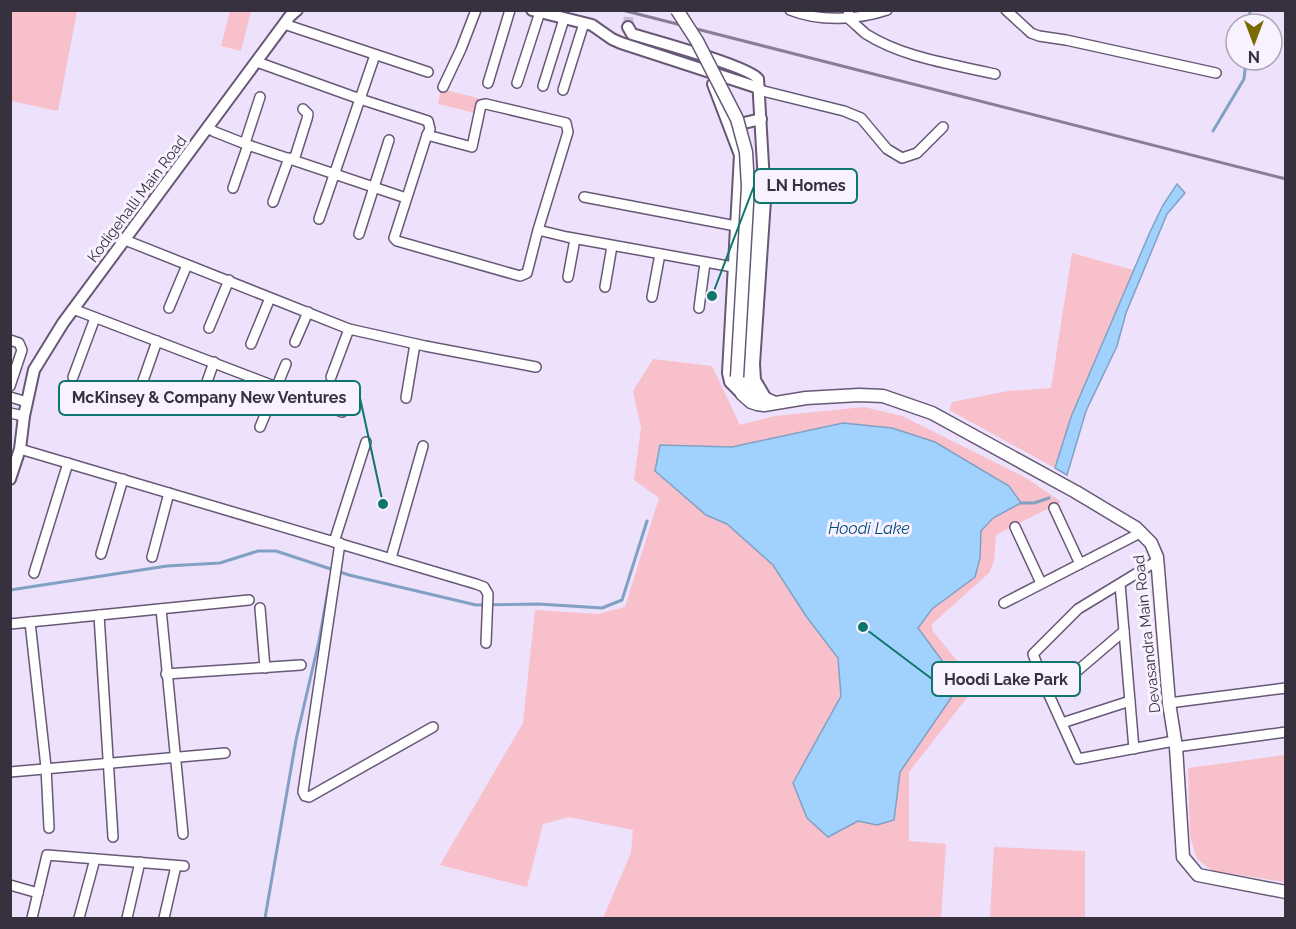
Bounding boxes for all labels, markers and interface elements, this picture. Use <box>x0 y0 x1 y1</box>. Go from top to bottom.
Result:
north arrow <box>1224 12 1284 72</box>
text: N <box>1248 47 1260 66</box>
street label: Kodigehalli Main Road <box>83 132 191 266</box>
callout: LN Homes <box>754 169 857 203</box>
text: LN Homes <box>766 176 846 195</box>
callout: McKinsey & Company New Ventures <box>59 381 360 415</box>
text: McKinsey & Company New Ventures <box>72 388 346 407</box>
water label: Hoodi Lake <box>828 519 910 538</box>
street label: Devasandra Main Road <box>1130 554 1164 714</box>
callout: Hoodi Lake Park <box>932 662 1080 696</box>
text: Hoodi Lake Park <box>944 670 1068 689</box>

